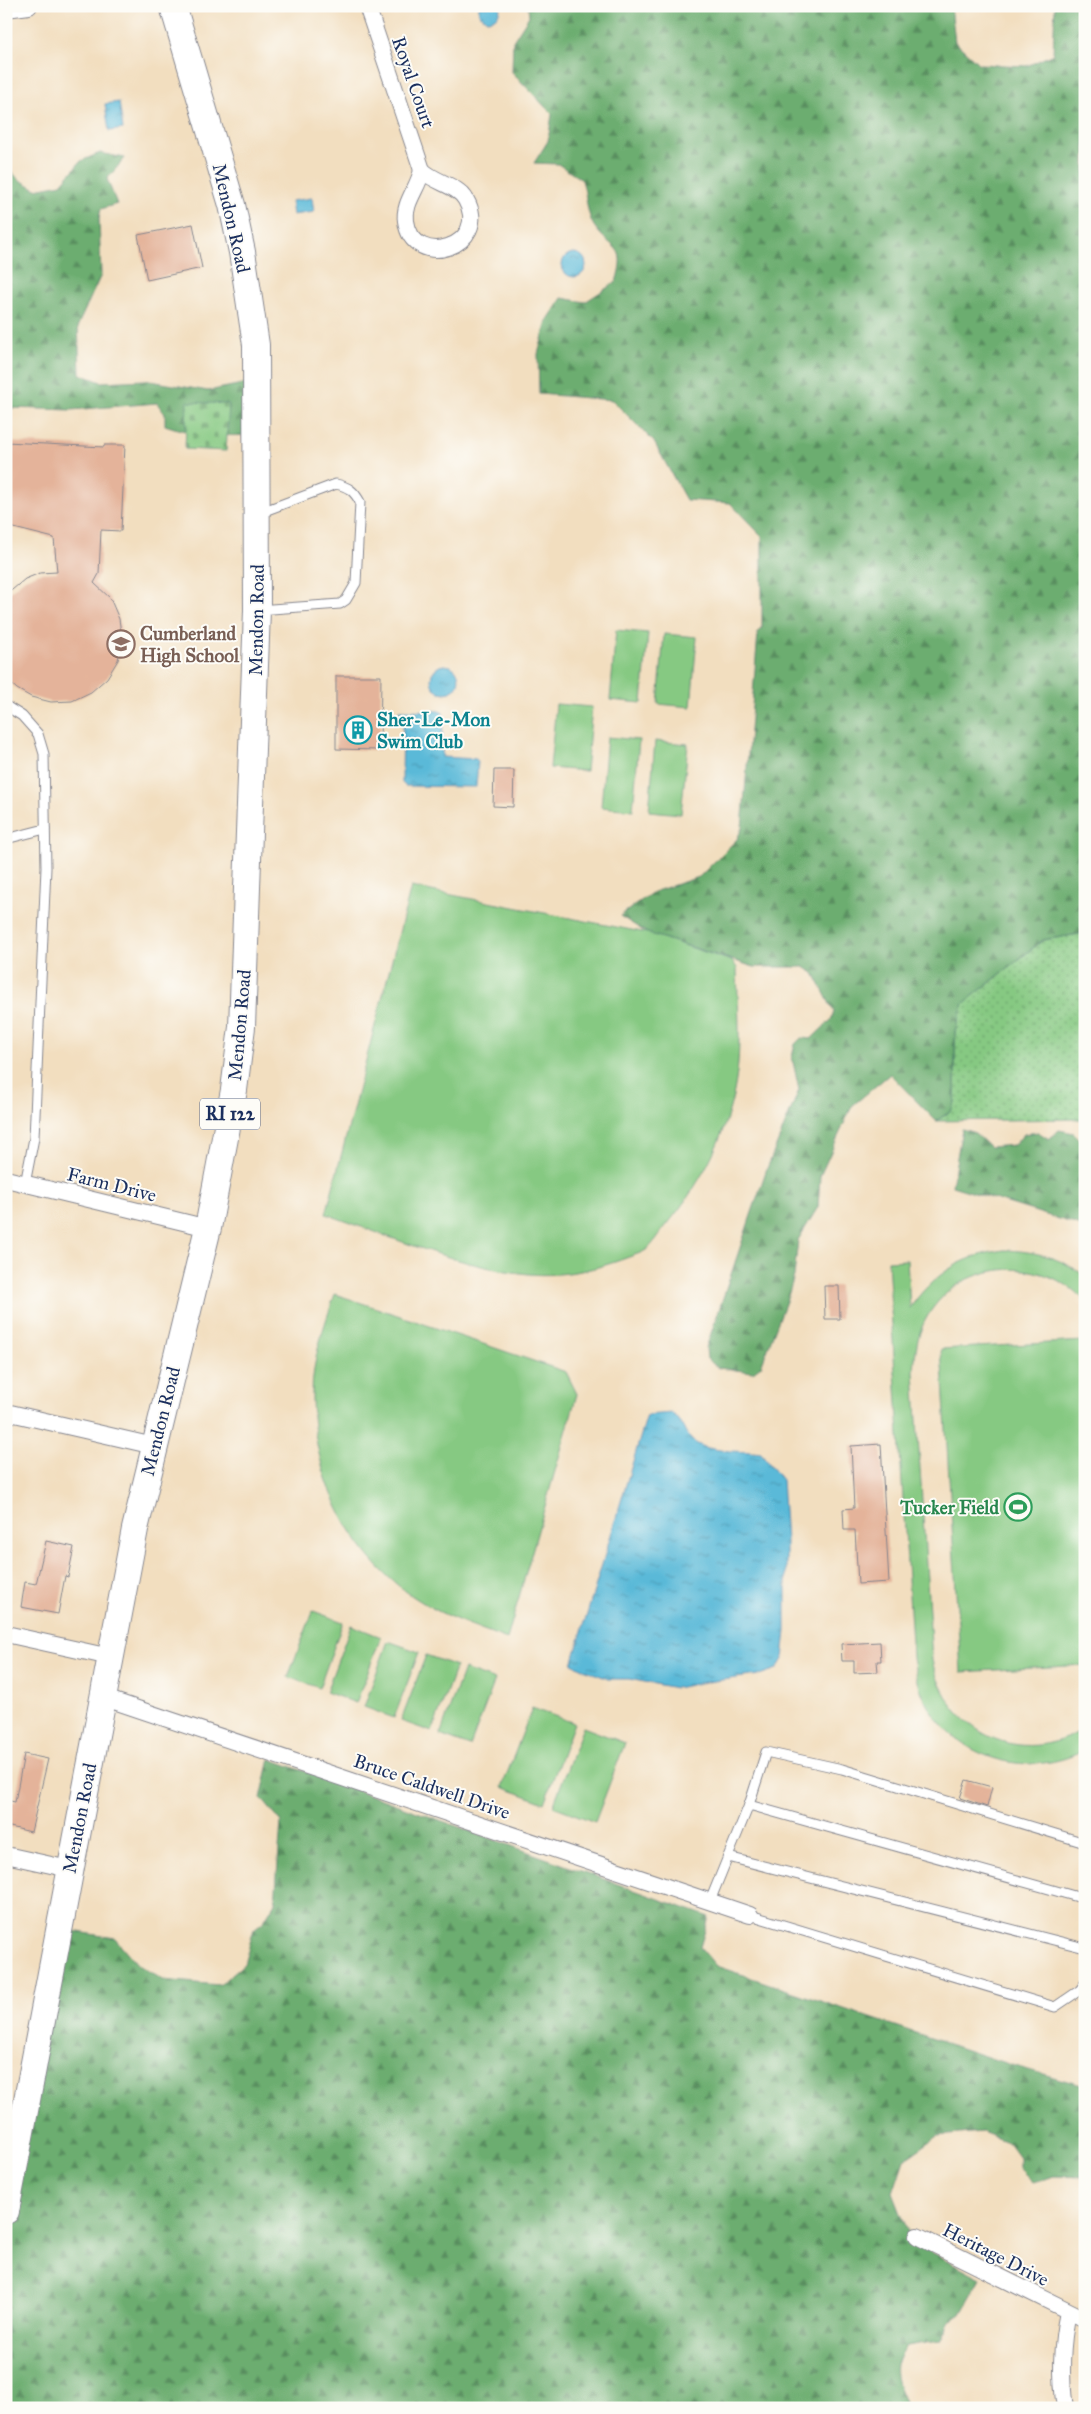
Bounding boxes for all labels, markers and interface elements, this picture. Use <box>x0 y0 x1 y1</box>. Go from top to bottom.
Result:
street label: Royal Court <box>387 33 440 131</box>
street label: Mendon Road <box>208 161 255 276</box>
street label: Mendon Road <box>244 564 269 676</box>
place label: Cumberland High School <box>140 622 240 668</box>
school or university icon: Cumberland High School <box>106 629 136 659</box>
place label: Sher-Le-Mon Swim Club <box>377 708 491 753</box>
building icon: Sher-Le-Mon Swim Club <box>343 715 373 745</box>
street label: Mendon Road <box>223 968 256 1082</box>
road number: RI 122 <box>200 1098 260 1130</box>
street label: Farm Drive <box>65 1162 159 1207</box>
street label: Mendon Road <box>136 1364 185 1478</box>
sports icon: Tucker Field <box>1003 1492 1033 1522</box>
place label: Tucker Field <box>899 1496 999 1519</box>
street label: Bruce Caldwell Drive <box>351 1749 513 1824</box>
street label: Mendon Road <box>58 1761 102 1875</box>
street label: Heritage Drive <box>938 2218 1053 2292</box>

